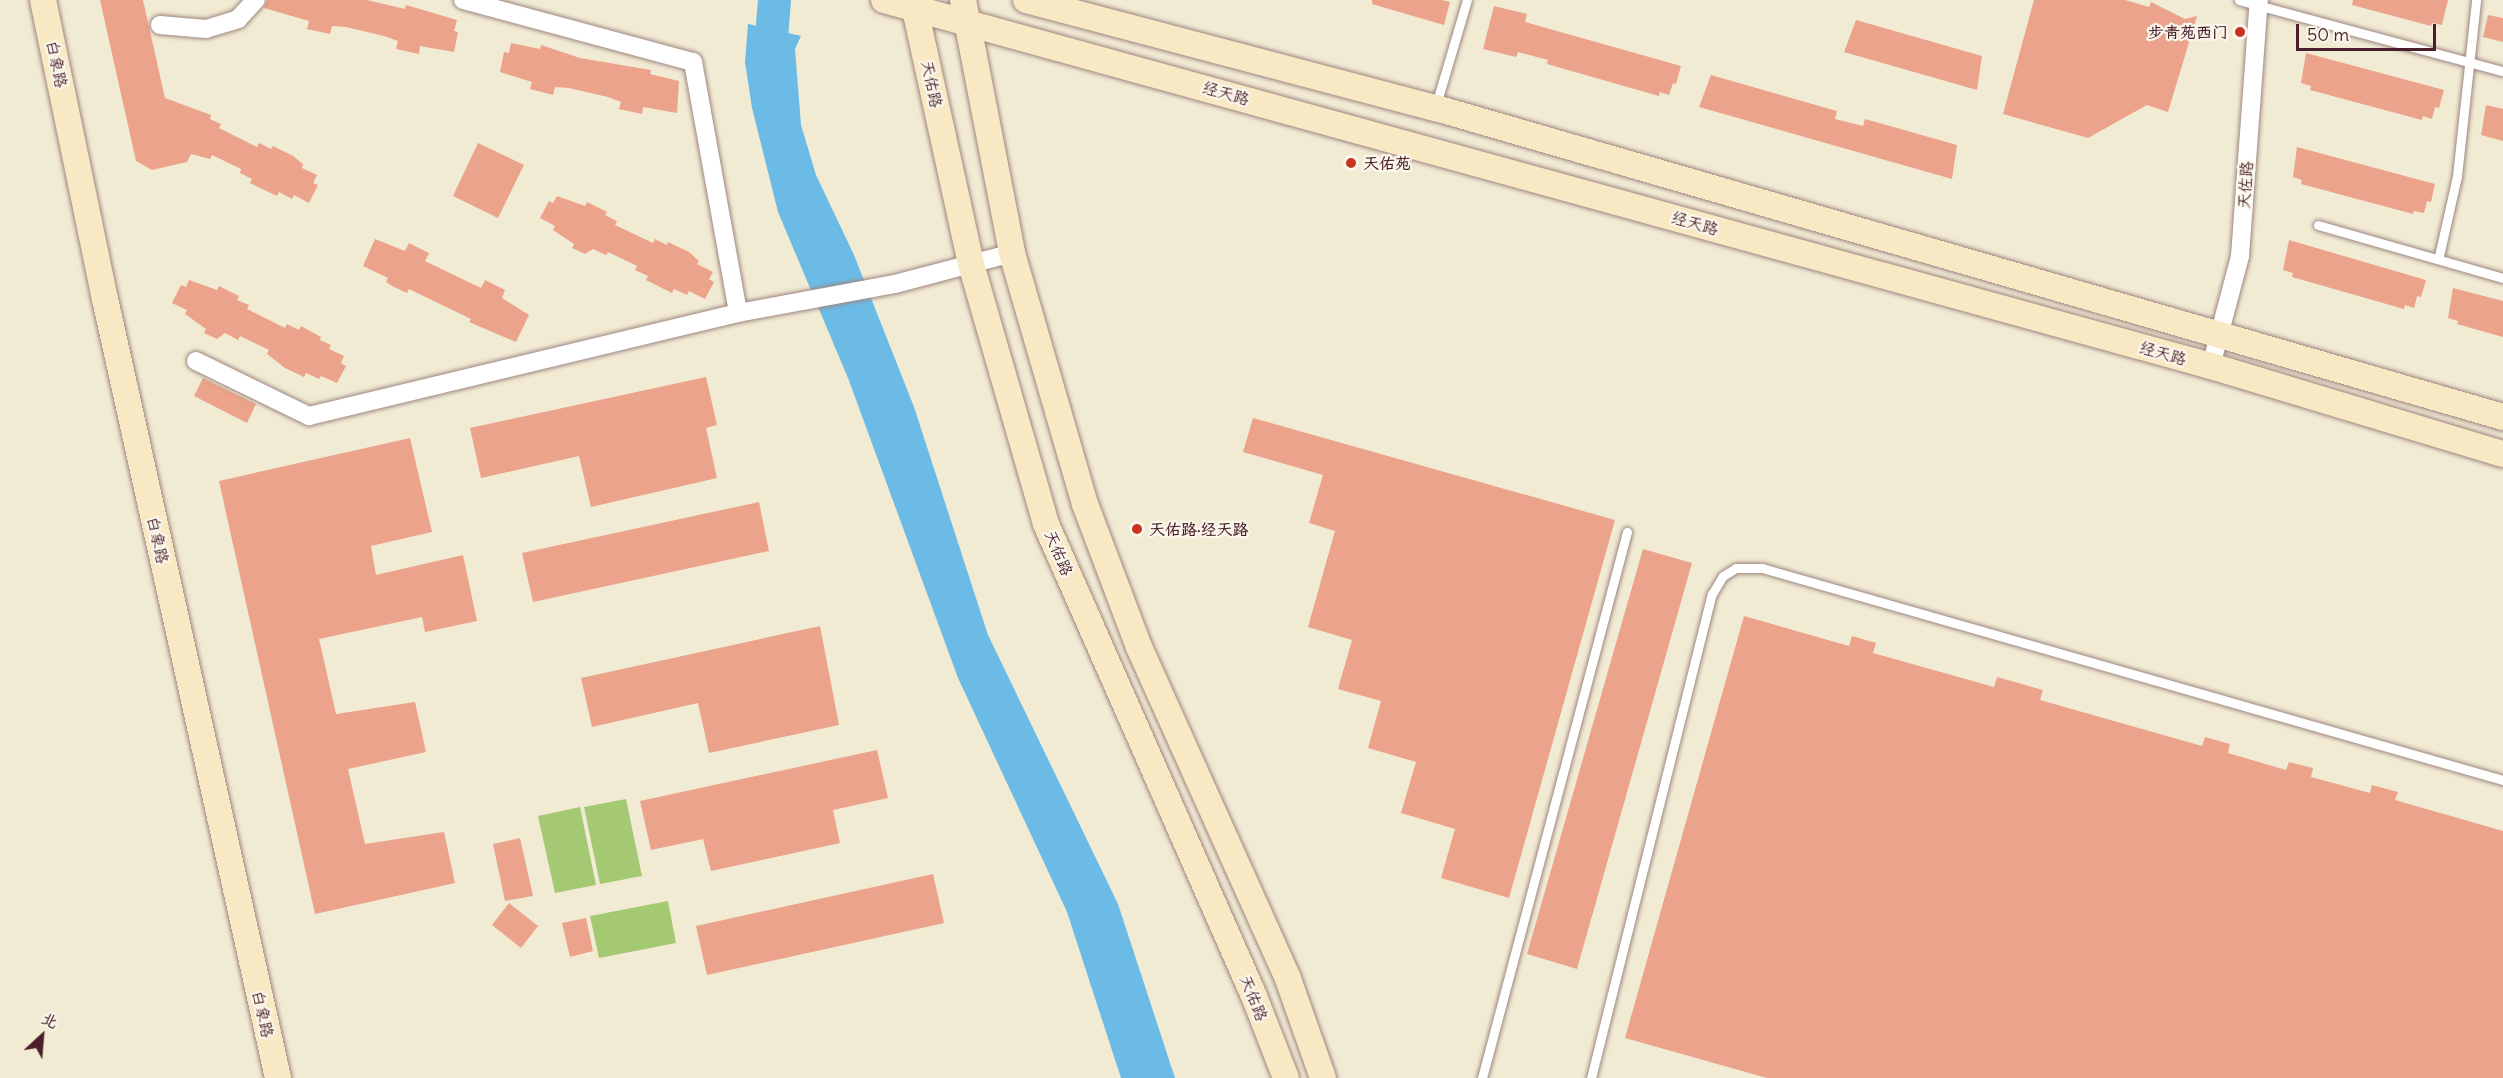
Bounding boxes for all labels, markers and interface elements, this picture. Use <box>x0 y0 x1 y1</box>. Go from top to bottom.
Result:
scale bar <box>2299 12 2438 50</box>
place label: 步青苑西门 <box>2148 22 2228 42</box>
text: 50 m <box>2307 23 2349 46</box>
marker: 步青苑西门 <box>2233 25 2247 39</box>
street label: 白象路 <box>43 39 71 89</box>
street label: 天佑路 <box>918 59 946 109</box>
street label: 经天路 <box>1200 77 1252 109</box>
place label: 天佑苑 <box>1363 153 1411 173</box>
marker: 天佑苑 <box>1344 156 1358 170</box>
street label: 天佐路 <box>2234 160 2256 210</box>
street label: 经天路 <box>1669 207 1721 239</box>
street label: 经天路 <box>2137 337 2189 369</box>
street label: 白象路 <box>143 514 173 566</box>
place label: 天佑路·经天路 <box>1149 519 1249 539</box>
marker: 天佑路·经天路 <box>1130 522 1144 536</box>
street label: 天佑路 <box>1041 527 1077 579</box>
street label: 天佑路 <box>1236 972 1272 1024</box>
street label: 白象路 <box>248 988 278 1040</box>
north arrow <box>12 1006 72 1066</box>
text: 北 <box>38 1007 61 1032</box>

